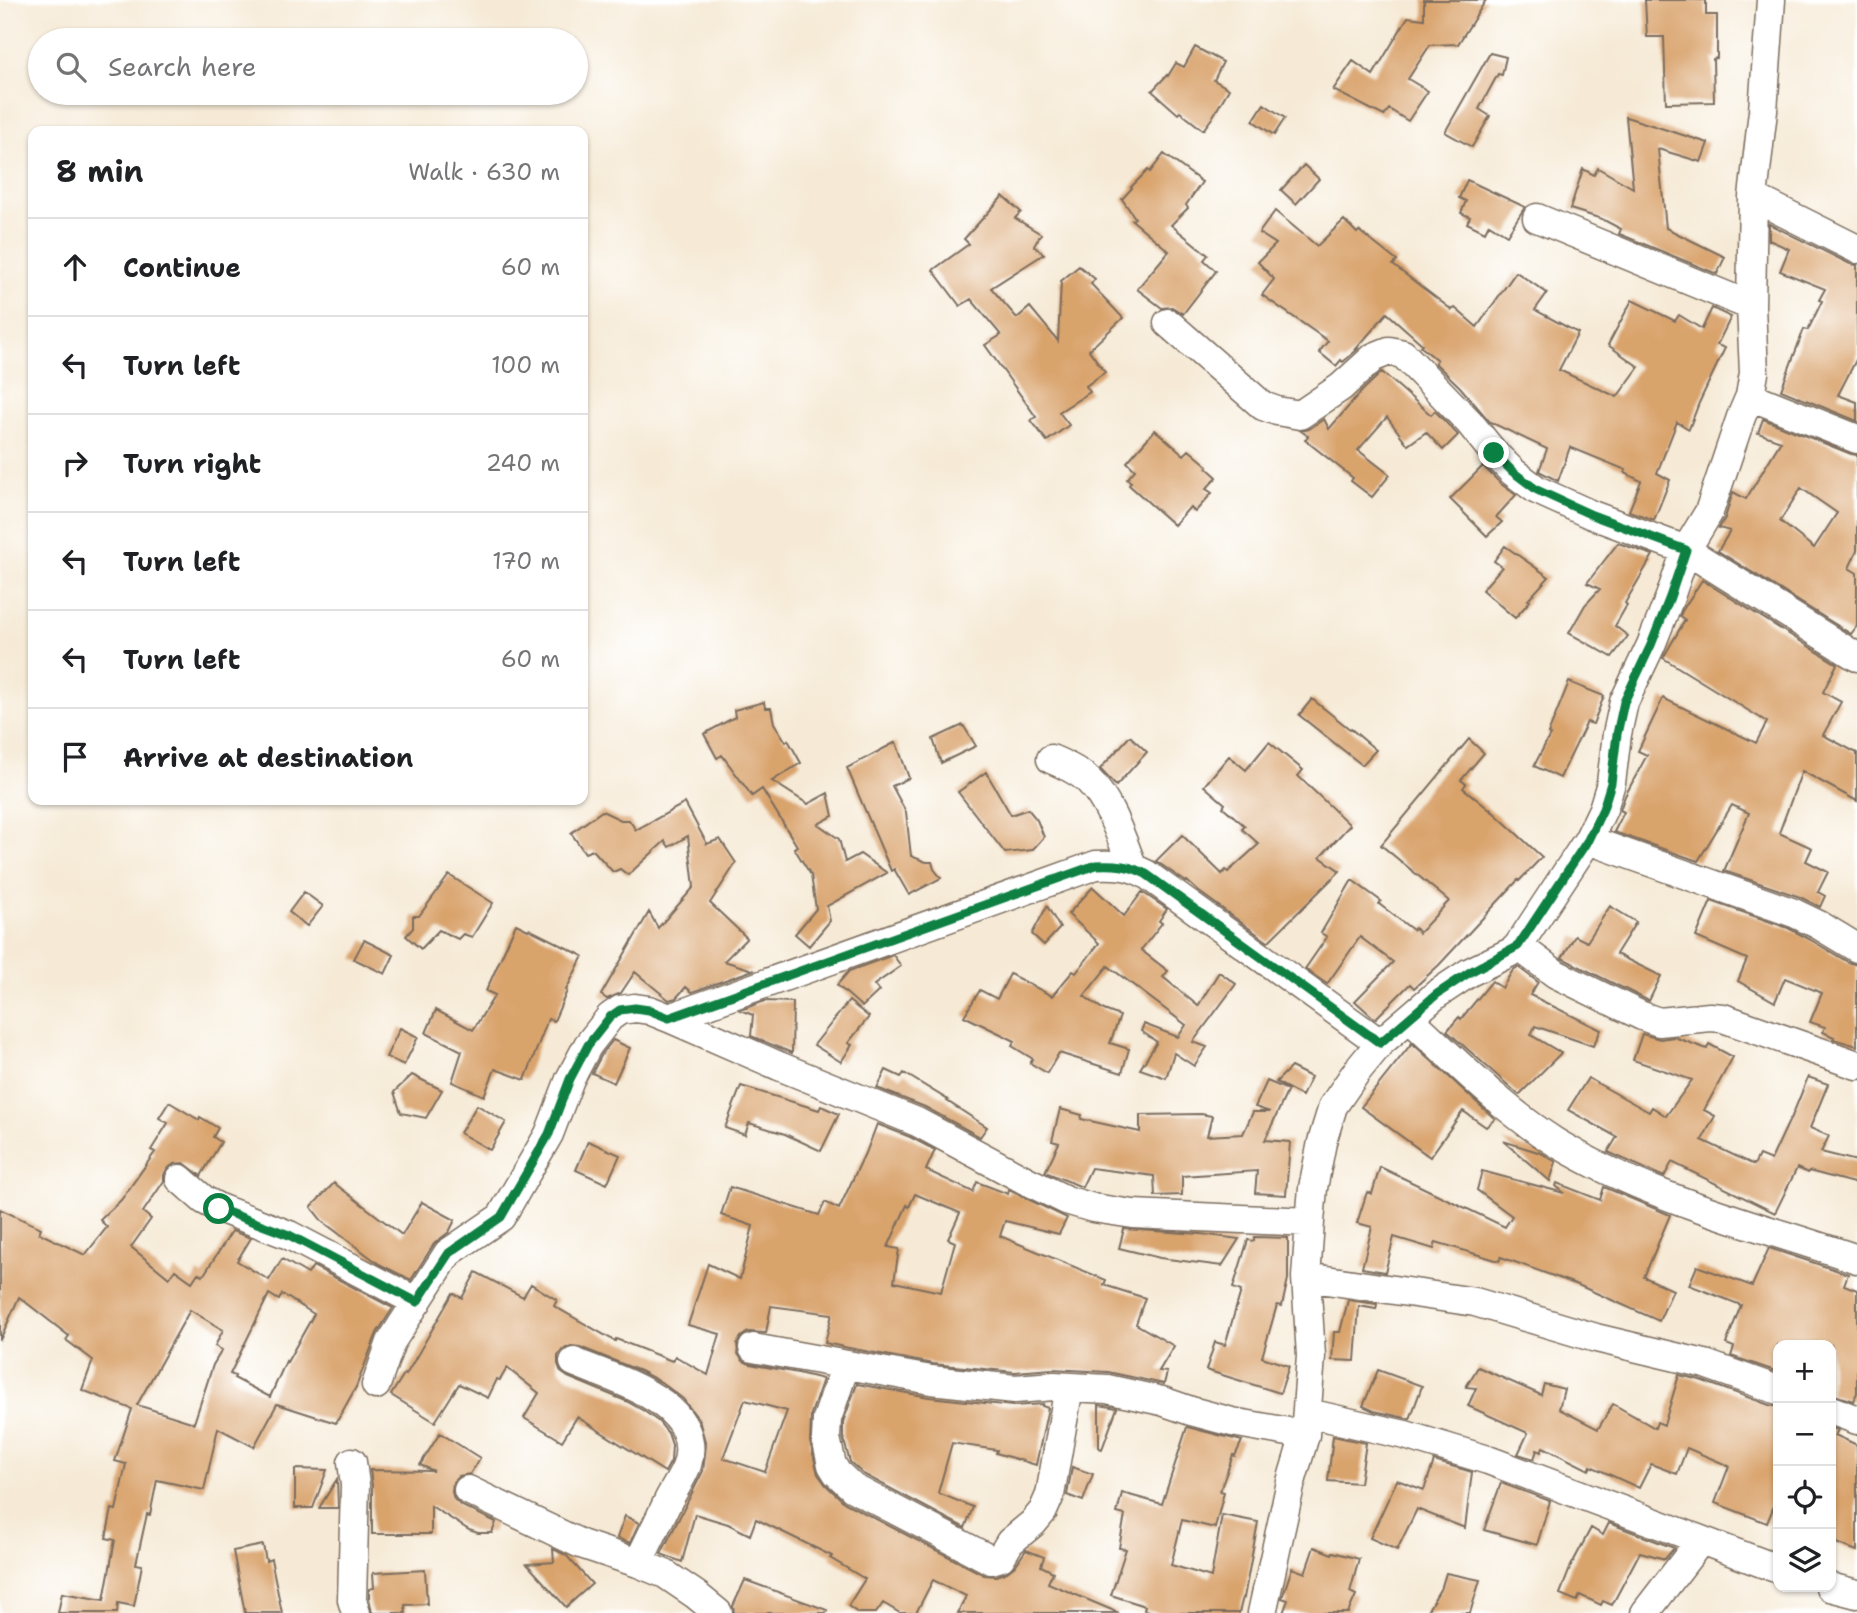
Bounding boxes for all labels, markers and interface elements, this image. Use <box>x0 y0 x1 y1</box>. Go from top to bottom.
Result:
search box <box>28 28 588 105</box>
icon: search <box>52 48 90 86</box>
text: Search here <box>108 49 257 84</box>
text: 8 min <box>56 151 143 192</box>
text: Walk · 630 m <box>408 157 560 187</box>
icon: ahead <box>56 248 94 286</box>
text: Continue <box>123 250 241 285</box>
text: 60 m <box>501 252 560 282</box>
icon: left <box>56 346 94 384</box>
text: Turn left <box>123 348 240 383</box>
text: 100 m <box>491 350 560 380</box>
route end <box>1478 437 1509 468</box>
icon: right <box>56 444 94 482</box>
text: Turn right <box>123 446 261 481</box>
text: 240 m <box>486 448 560 478</box>
icon: left <box>56 542 94 580</box>
text: Turn left <box>123 544 240 579</box>
text: 170 m <box>492 546 560 576</box>
icon: left <box>56 640 94 678</box>
text: Turn left <box>123 642 240 677</box>
text: 60 m <box>501 644 560 674</box>
icon: arrive <box>56 738 94 776</box>
text: Arrive at destination <box>123 740 413 775</box>
route start <box>203 1193 234 1224</box>
map controls <box>1773 1340 1836 1592</box>
button: + <box>1773 1340 1836 1403</box>
button: − <box>1773 1403 1836 1466</box>
button: locate <box>1773 1466 1836 1529</box>
button: layers <box>1773 1529 1836 1592</box>

